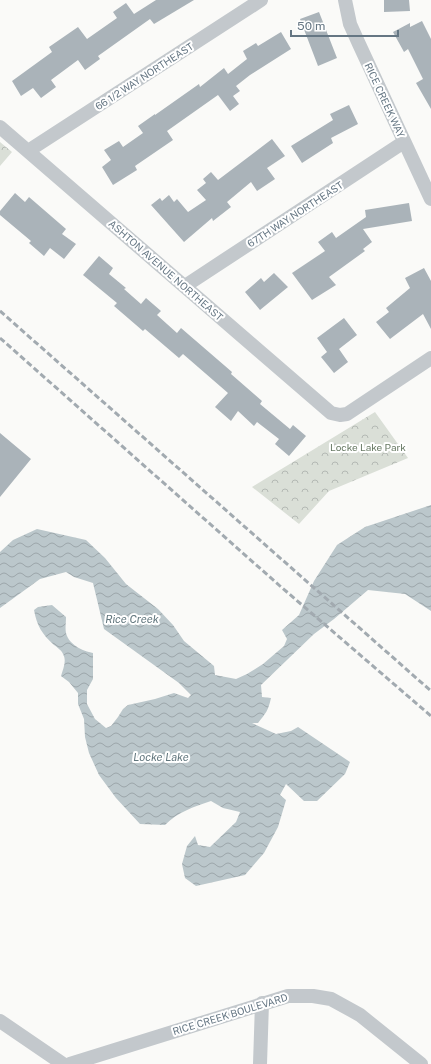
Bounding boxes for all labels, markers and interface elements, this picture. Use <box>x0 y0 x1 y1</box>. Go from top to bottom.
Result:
scale bar <box>291 12 398 38</box>
text: 50 m <box>297 19 325 33</box>
street label: 66 1/2 WAY NORTHEAST <box>93 40 195 112</box>
street label: RICE CREEK WAY <box>362 61 408 139</box>
street label: 67TH WAY NORTHEAST <box>245 179 345 249</box>
street label: ASHTON AVENUE NORTHEAST <box>106 217 226 323</box>
park label: Locke Lake Park <box>330 441 406 453</box>
water label: Rice Creek <box>105 613 159 625</box>
water label: Locke Lake <box>133 751 189 763</box>
street label: RICE CREEK BOULEVARD <box>171 991 289 1037</box>

